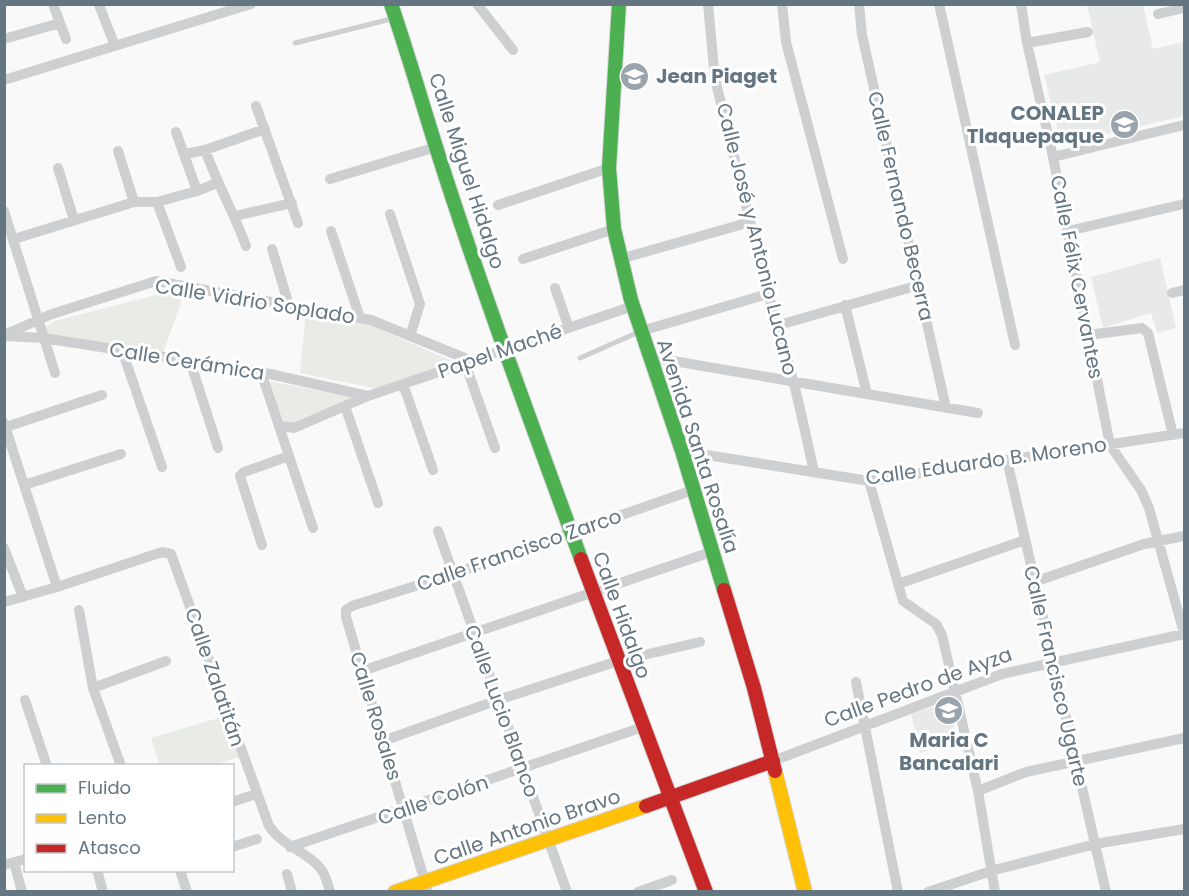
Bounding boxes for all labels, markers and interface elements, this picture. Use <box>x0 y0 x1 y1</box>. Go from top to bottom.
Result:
school or university icon: Jean Piaget <box>619 60 651 92</box>
place label: Jean Piaget <box>656 62 777 90</box>
street label: Calle Miguel Hidalgo <box>422 69 512 273</box>
street label: Calle Fernando Becerra <box>861 88 941 324</box>
place label: CONALEP Tlaquepaque <box>967 99 1104 150</box>
street label: Calle José y Antonio Lucano <box>710 100 804 378</box>
school or university icon: CONALEP Tlaquepaque <box>1109 109 1141 141</box>
street label: Calle Félix Cervantes <box>1044 173 1110 381</box>
street label: Calle Vidrio Soplado <box>153 271 357 331</box>
street label: Papel Maché <box>434 317 566 385</box>
street label: Calle Cerámica <box>108 335 266 387</box>
street label: Avenida Santa Rosalía <box>650 335 746 557</box>
street label: Calle Eduardo B. Moreno <box>864 430 1108 492</box>
street label: Calle Francisco Zarco <box>413 502 625 598</box>
street label: Calle Hidalgo <box>586 547 658 683</box>
street label: Calle Francisco Ugarte <box>1017 563 1095 789</box>
street label: Calle Zalatitán <box>178 604 252 750</box>
street label: Calle Lucio Blanco <box>458 621 546 801</box>
street label: Calle Pedro de Ayza <box>820 640 1016 734</box>
street label: Calle Rosales <box>343 648 409 784</box>
school or university icon: Maria C Bancalari <box>933 694 965 726</box>
place label: Maria C Bancalari <box>899 726 999 777</box>
legend <box>24 764 234 872</box>
street label: Calle Colón <box>374 768 492 832</box>
text: Fluido <box>78 775 131 800</box>
street label: Calle Antonio Bravo <box>430 782 624 872</box>
text: Lento <box>78 805 127 830</box>
text: Atasco <box>78 835 141 860</box>

